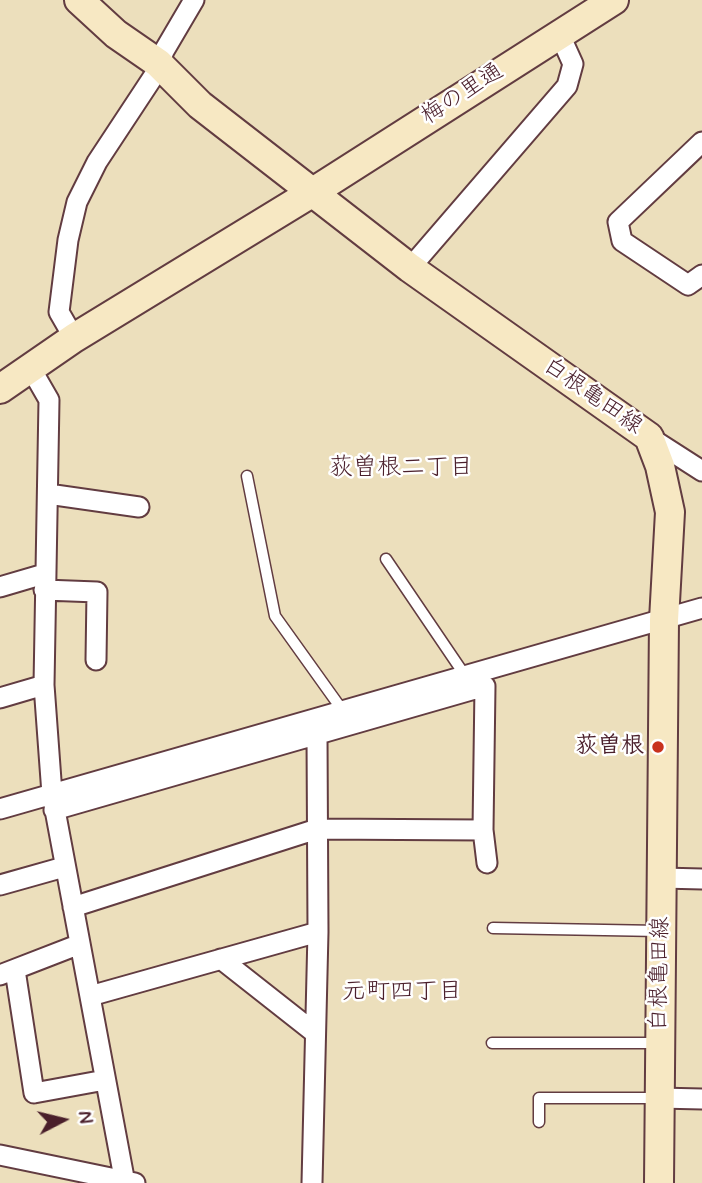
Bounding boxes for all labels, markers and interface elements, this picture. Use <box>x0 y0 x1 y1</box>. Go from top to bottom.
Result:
street label: 梅の里通 <box>417 58 509 132</box>
street label: 白根亀田線 <box>537 353 647 441</box>
district label: 荻曽根二丁目 <box>329 455 473 483</box>
place label: 荻曽根 <box>575 733 644 761</box>
marker: 荻曽根 <box>650 739 666 755</box>
street label: 白根亀田線 <box>646 916 676 1032</box>
district label: 元町四丁目 <box>342 979 462 1007</box>
north arrow <box>28 1085 98 1155</box>
text: N <box>71 1110 98 1125</box>

